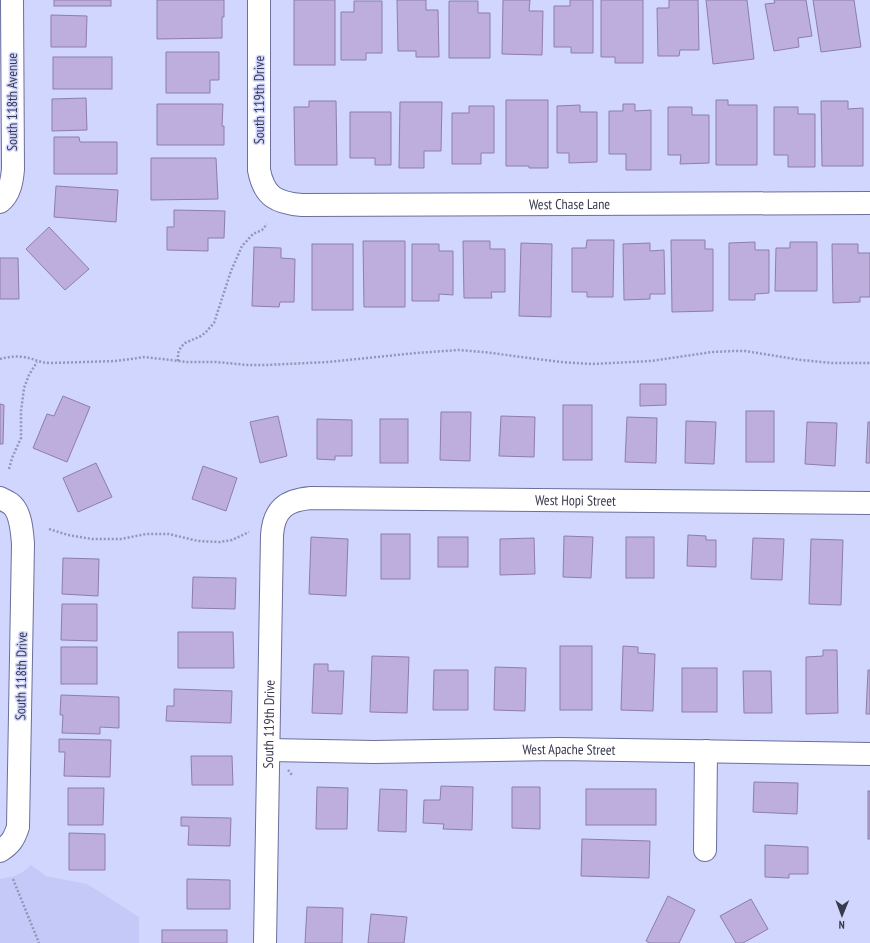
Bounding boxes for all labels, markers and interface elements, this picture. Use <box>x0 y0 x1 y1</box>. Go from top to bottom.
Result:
street label: South 118th Avenue <box>3 53 21 151</box>
street label: South 119th Drive <box>250 56 268 144</box>
street label: West Chase Lane <box>529 195 610 213</box>
street label: West Hopi Street <box>535 491 616 510</box>
street label: South 118th Drive <box>11 631 31 720</box>
street label: South 119th Drive <box>259 679 279 768</box>
street label: West Apache Street <box>522 740 616 759</box>
north arrow <box>822 895 862 935</box>
text: N <box>839 918 845 932</box>

